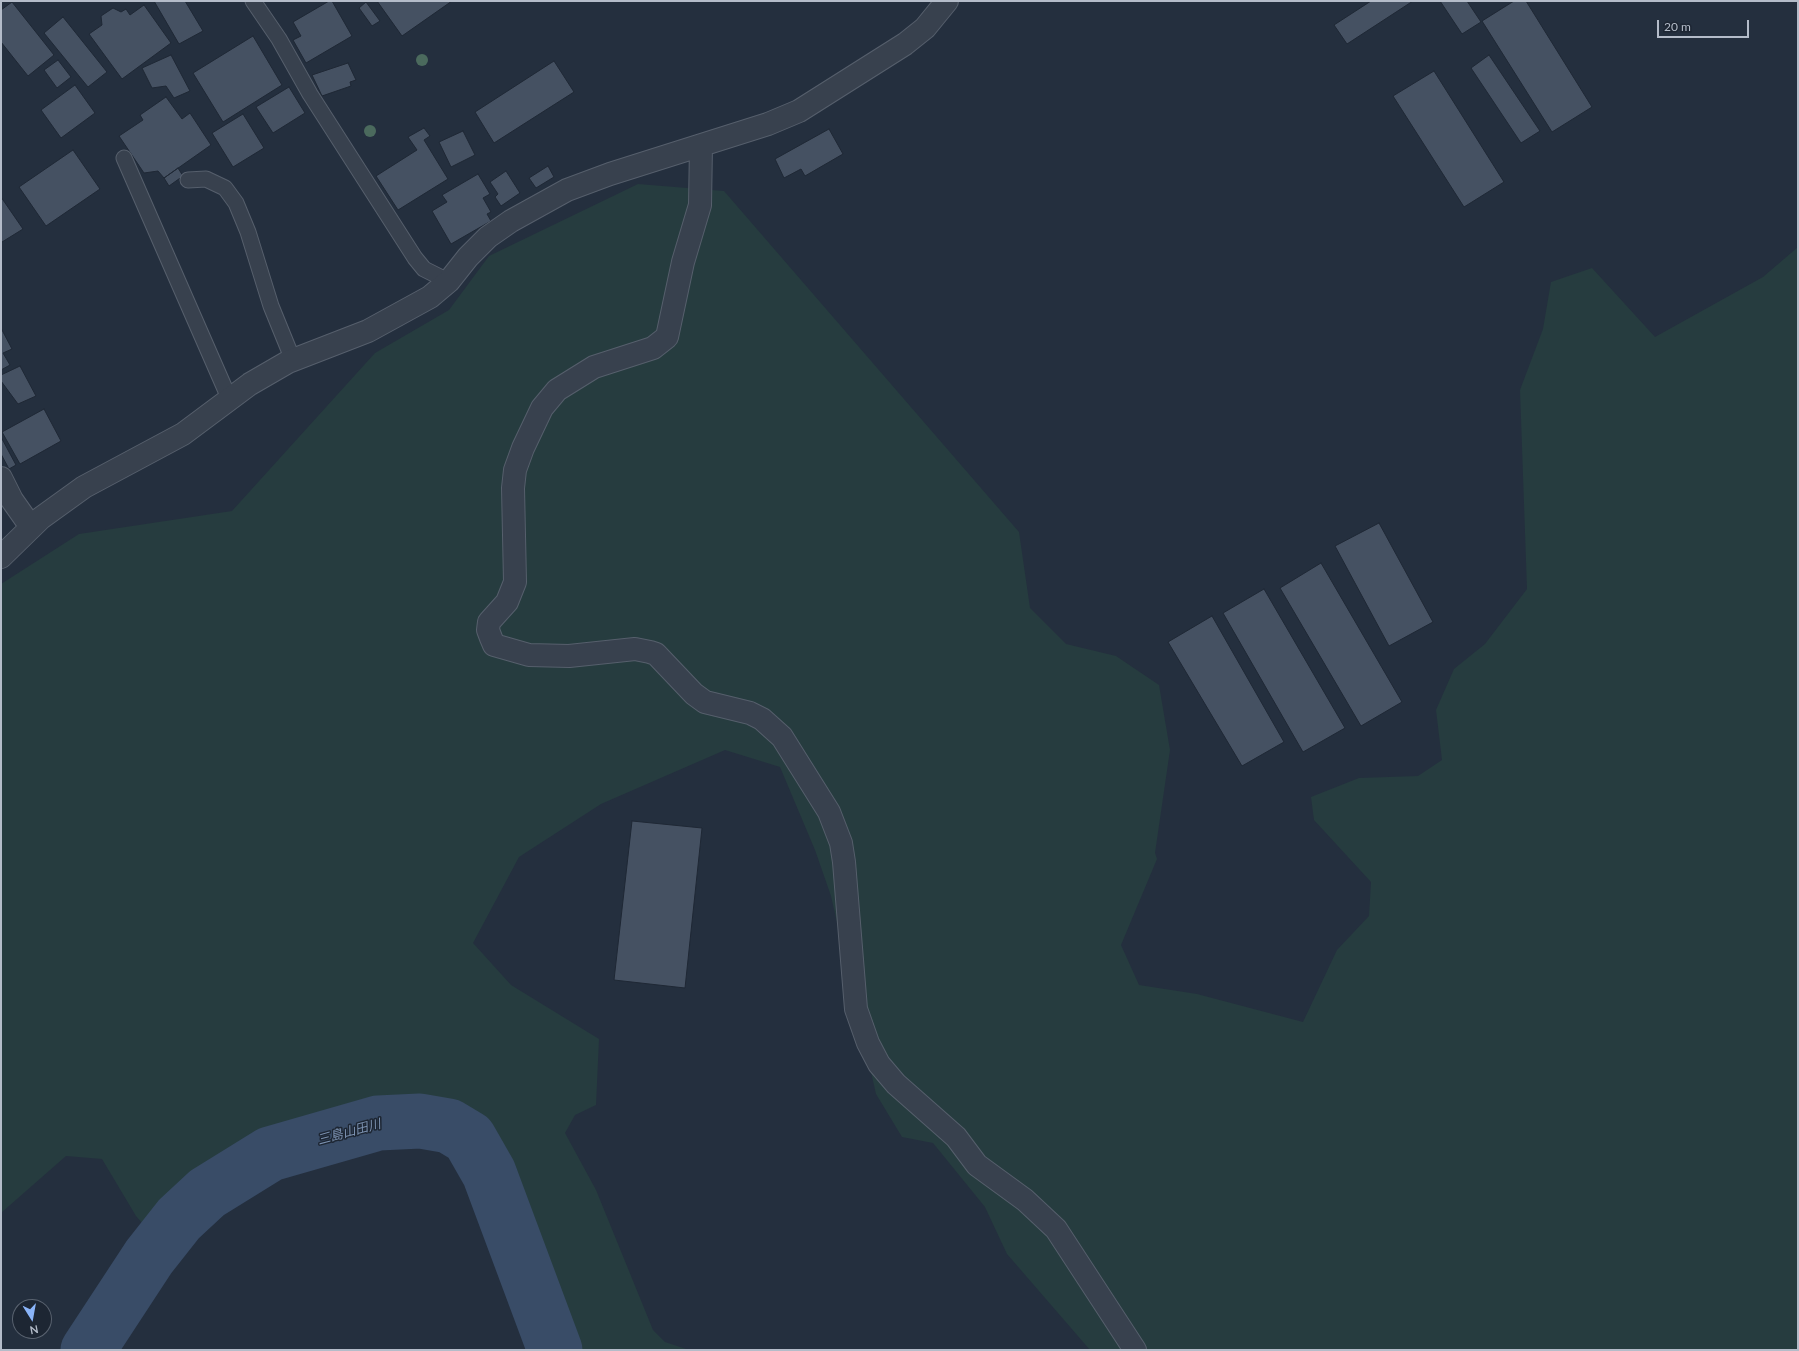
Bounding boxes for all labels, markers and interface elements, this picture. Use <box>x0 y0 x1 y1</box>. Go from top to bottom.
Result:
scale bar <box>1659 12 1751 38</box>
text: 20 m <box>1664 19 1691 34</box>
water label: 三島山田川 <box>316 1116 382 1148</box>
north arrow <box>12 1299 52 1339</box>
text: N <box>29 1323 40 1337</box>

